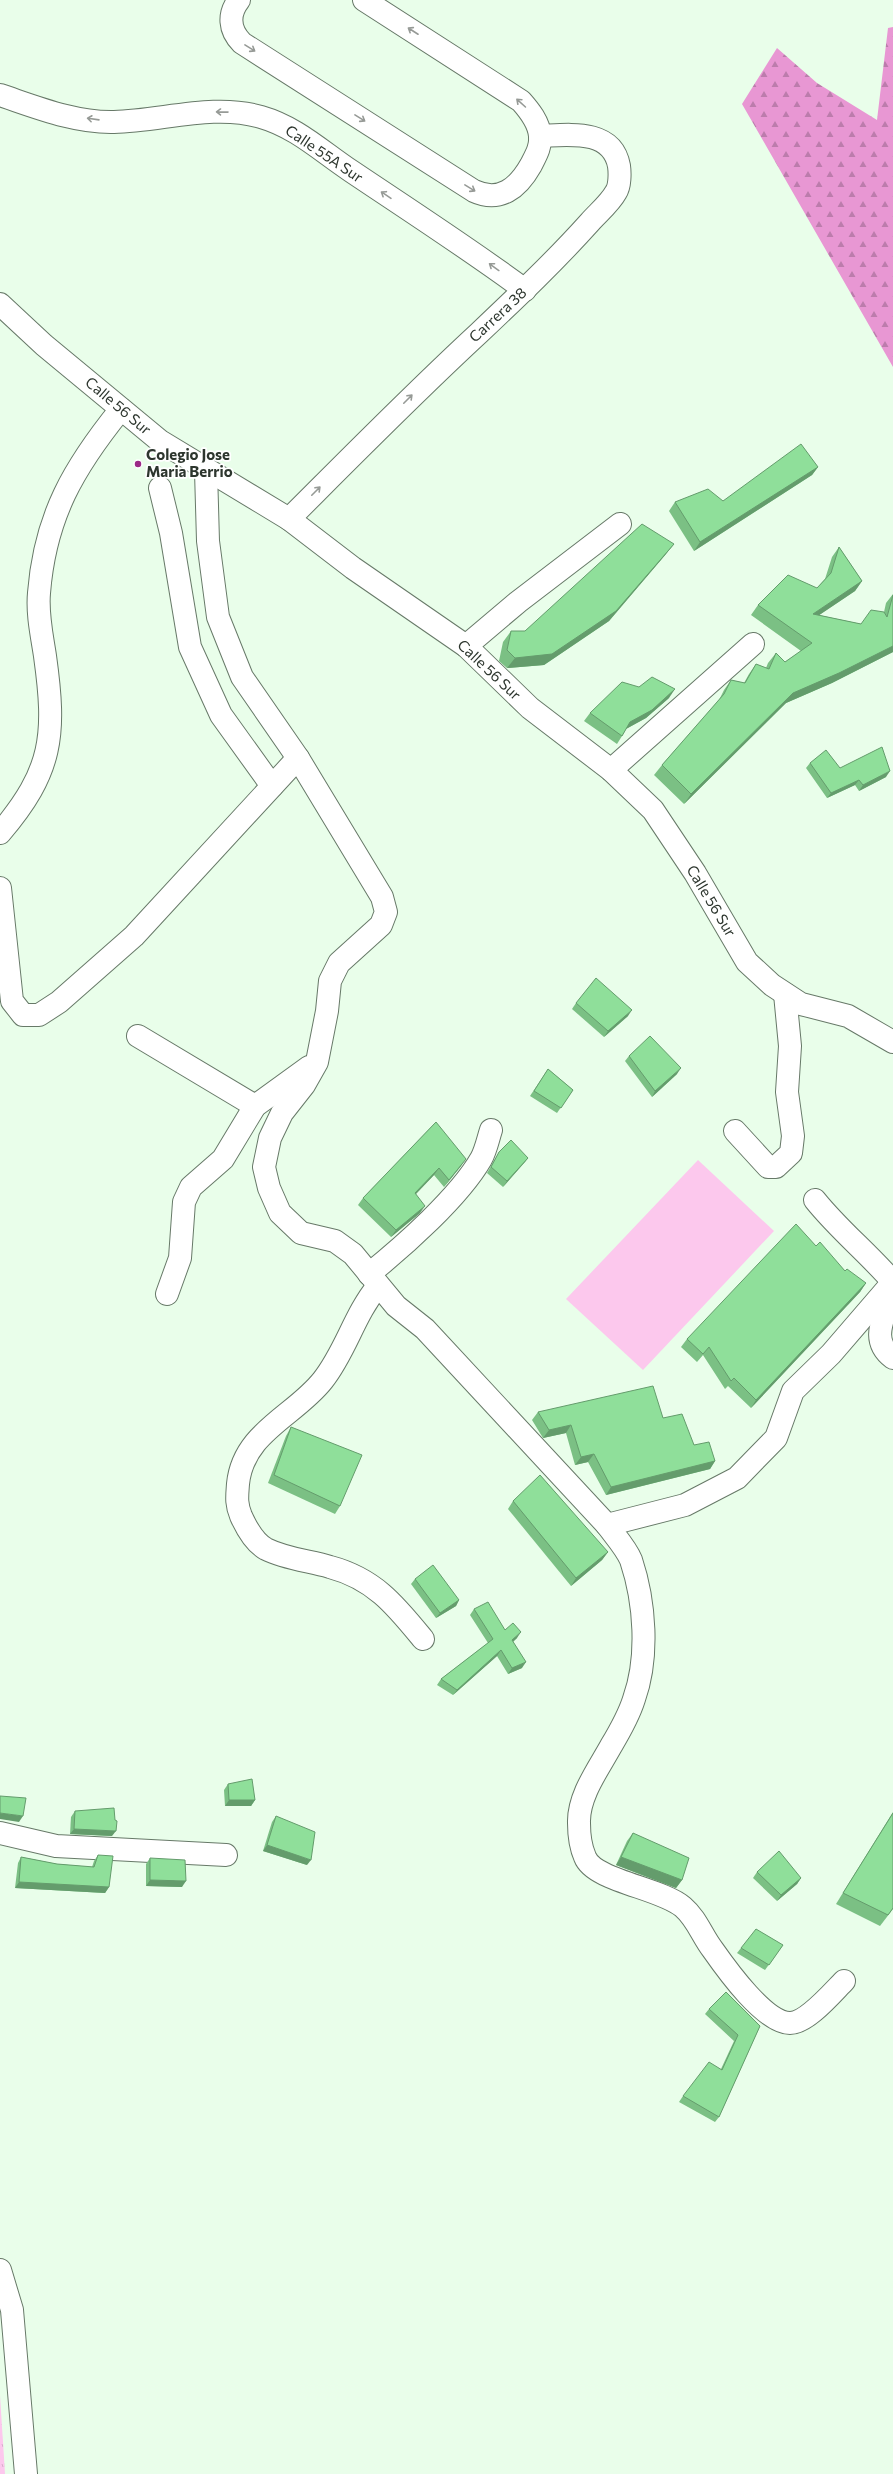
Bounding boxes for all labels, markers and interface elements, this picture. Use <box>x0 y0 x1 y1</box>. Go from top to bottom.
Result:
one-way arrow <box>407 27 419 35</box>
one-way arrow <box>244 45 256 53</box>
one-way arrow <box>516 98 527 107</box>
one-way arrow <box>216 108 229 116</box>
one-way arrow <box>354 114 365 122</box>
one-way arrow <box>86 115 99 123</box>
street label: Calle 55A Sur <box>282 121 367 186</box>
one-way arrow <box>464 184 476 192</box>
one-way arrow <box>381 191 392 199</box>
one-way arrow <box>488 263 499 271</box>
street label: Carrera 38 <box>465 283 530 345</box>
street label: Calle 56 Sur <box>82 373 155 438</box>
one-way arrow <box>403 395 413 404</box>
place label: Colegio Jose Maria Berrio <box>146 445 233 480</box>
marker: Colegio Jose Maria Berrio <box>133 459 143 469</box>
one-way arrow <box>311 486 321 496</box>
street label: Calle 56 Sur <box>454 635 525 703</box>
street label: Calle 56 Sur <box>683 861 740 940</box>

